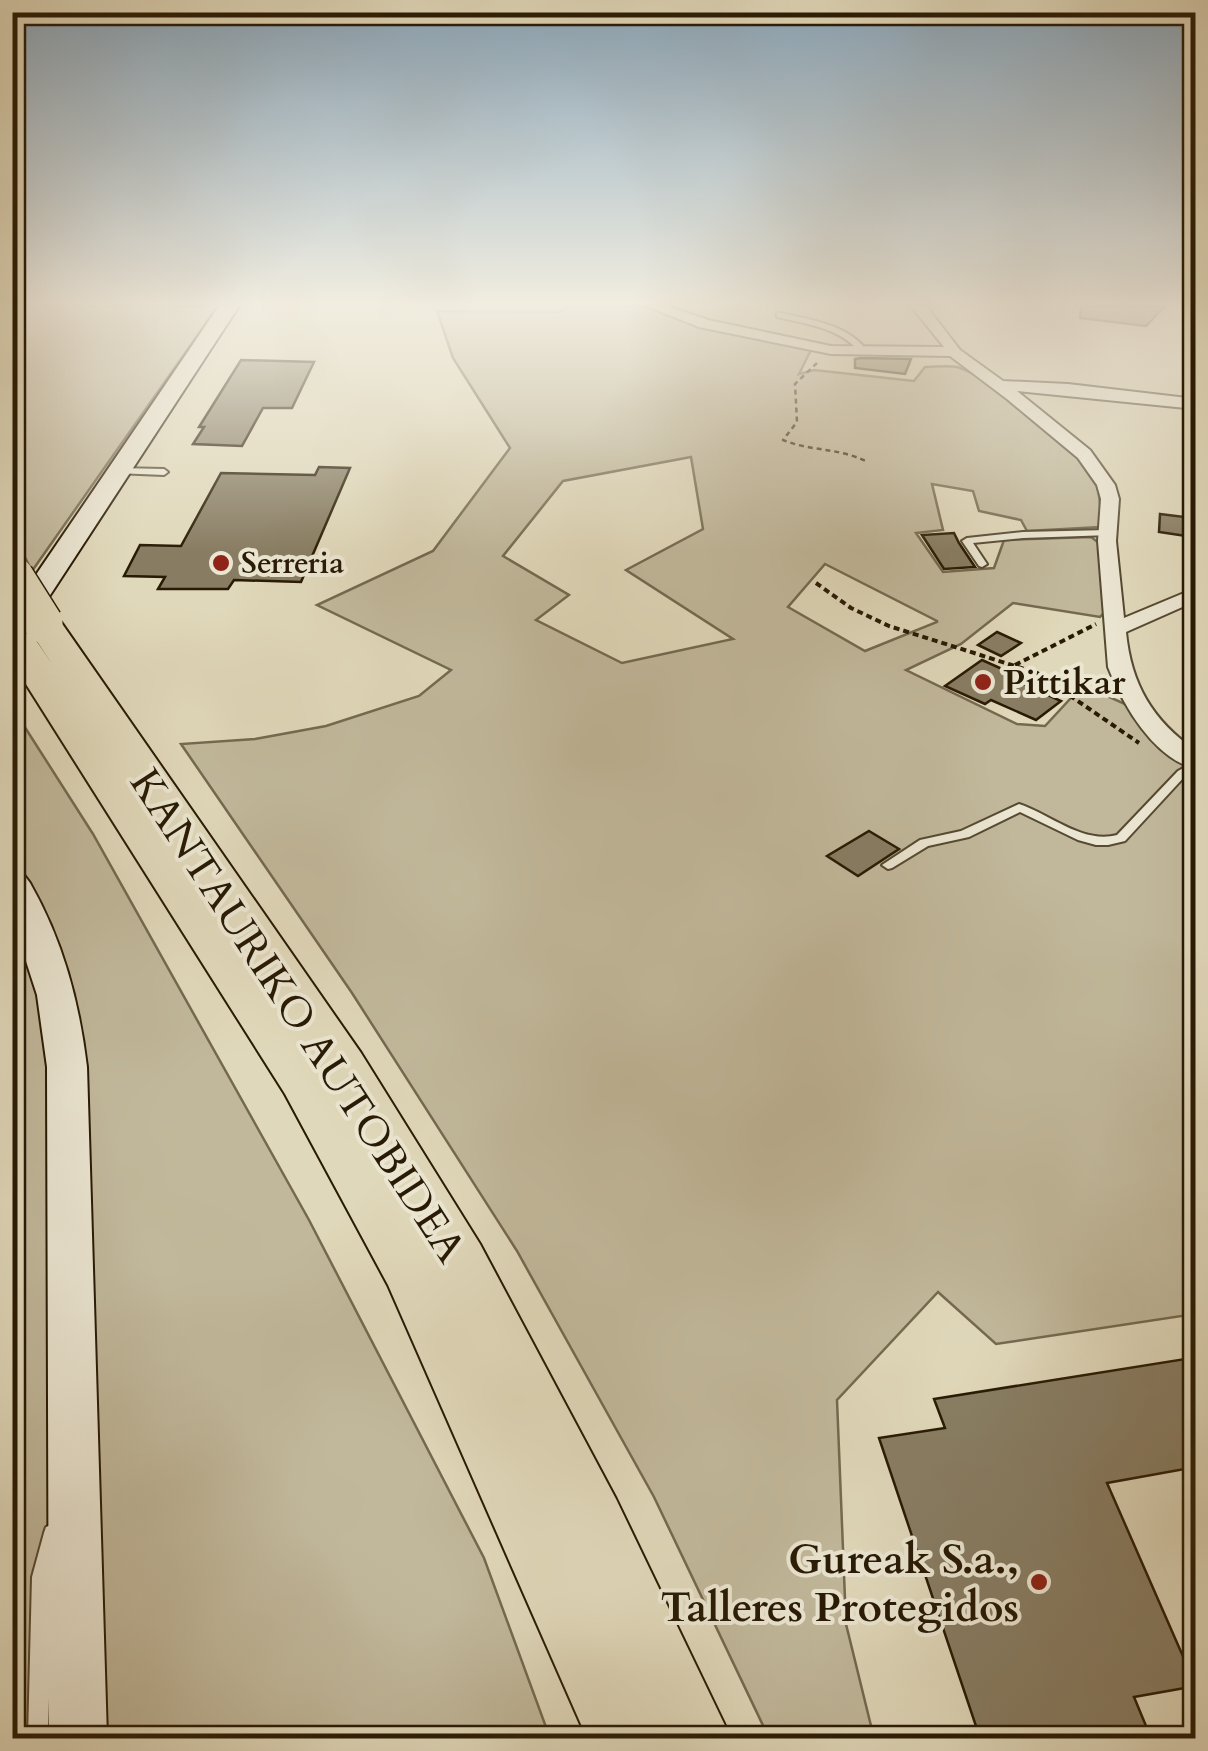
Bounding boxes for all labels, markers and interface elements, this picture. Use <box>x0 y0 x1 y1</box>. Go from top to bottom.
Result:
place label: Serreria <box>241 543 344 584</box>
marker: Serreria <box>210 552 232 574</box>
place label: Pittikar <box>1003 659 1126 707</box>
marker: Pittikar <box>972 671 994 693</box>
street label: KANTAURIKO AUTOBIDEA <box>116 758 479 1274</box>
place label: Gureak S.a., Talleres Protegidos <box>660 1531 1019 1636</box>
marker: Gureak S.a., Talleres Protegidos <box>1028 1571 1050 1593</box>

